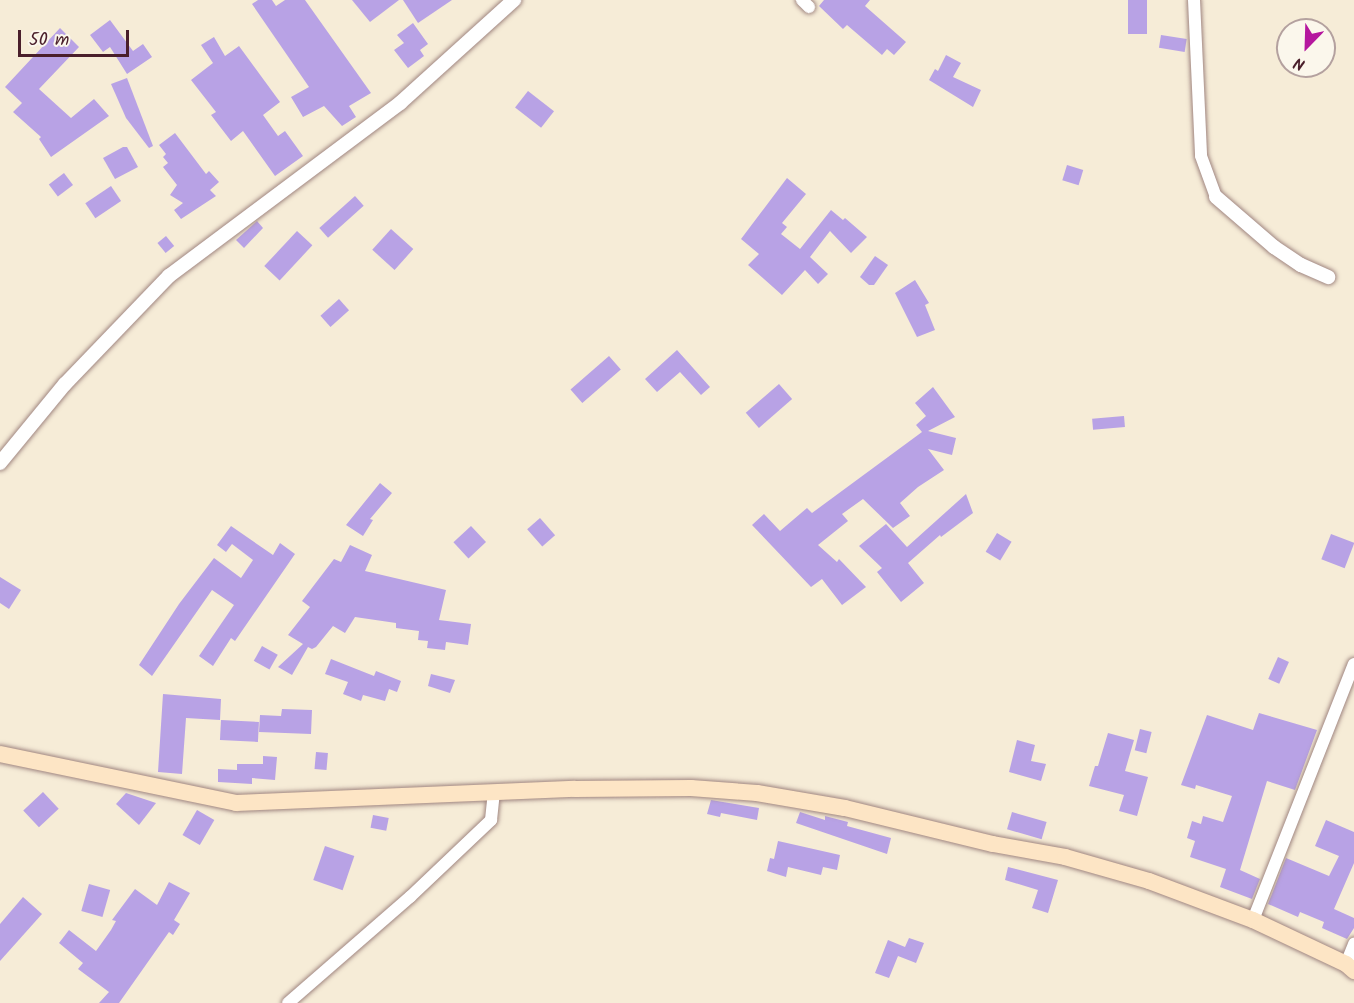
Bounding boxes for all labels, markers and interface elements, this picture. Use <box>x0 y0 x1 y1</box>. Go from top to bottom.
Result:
scale bar <box>21 18 132 56</box>
north arrow <box>1276 18 1336 78</box>
text: 50 m <box>29 26 69 55</box>
text: N <box>1290 50 1309 77</box>

